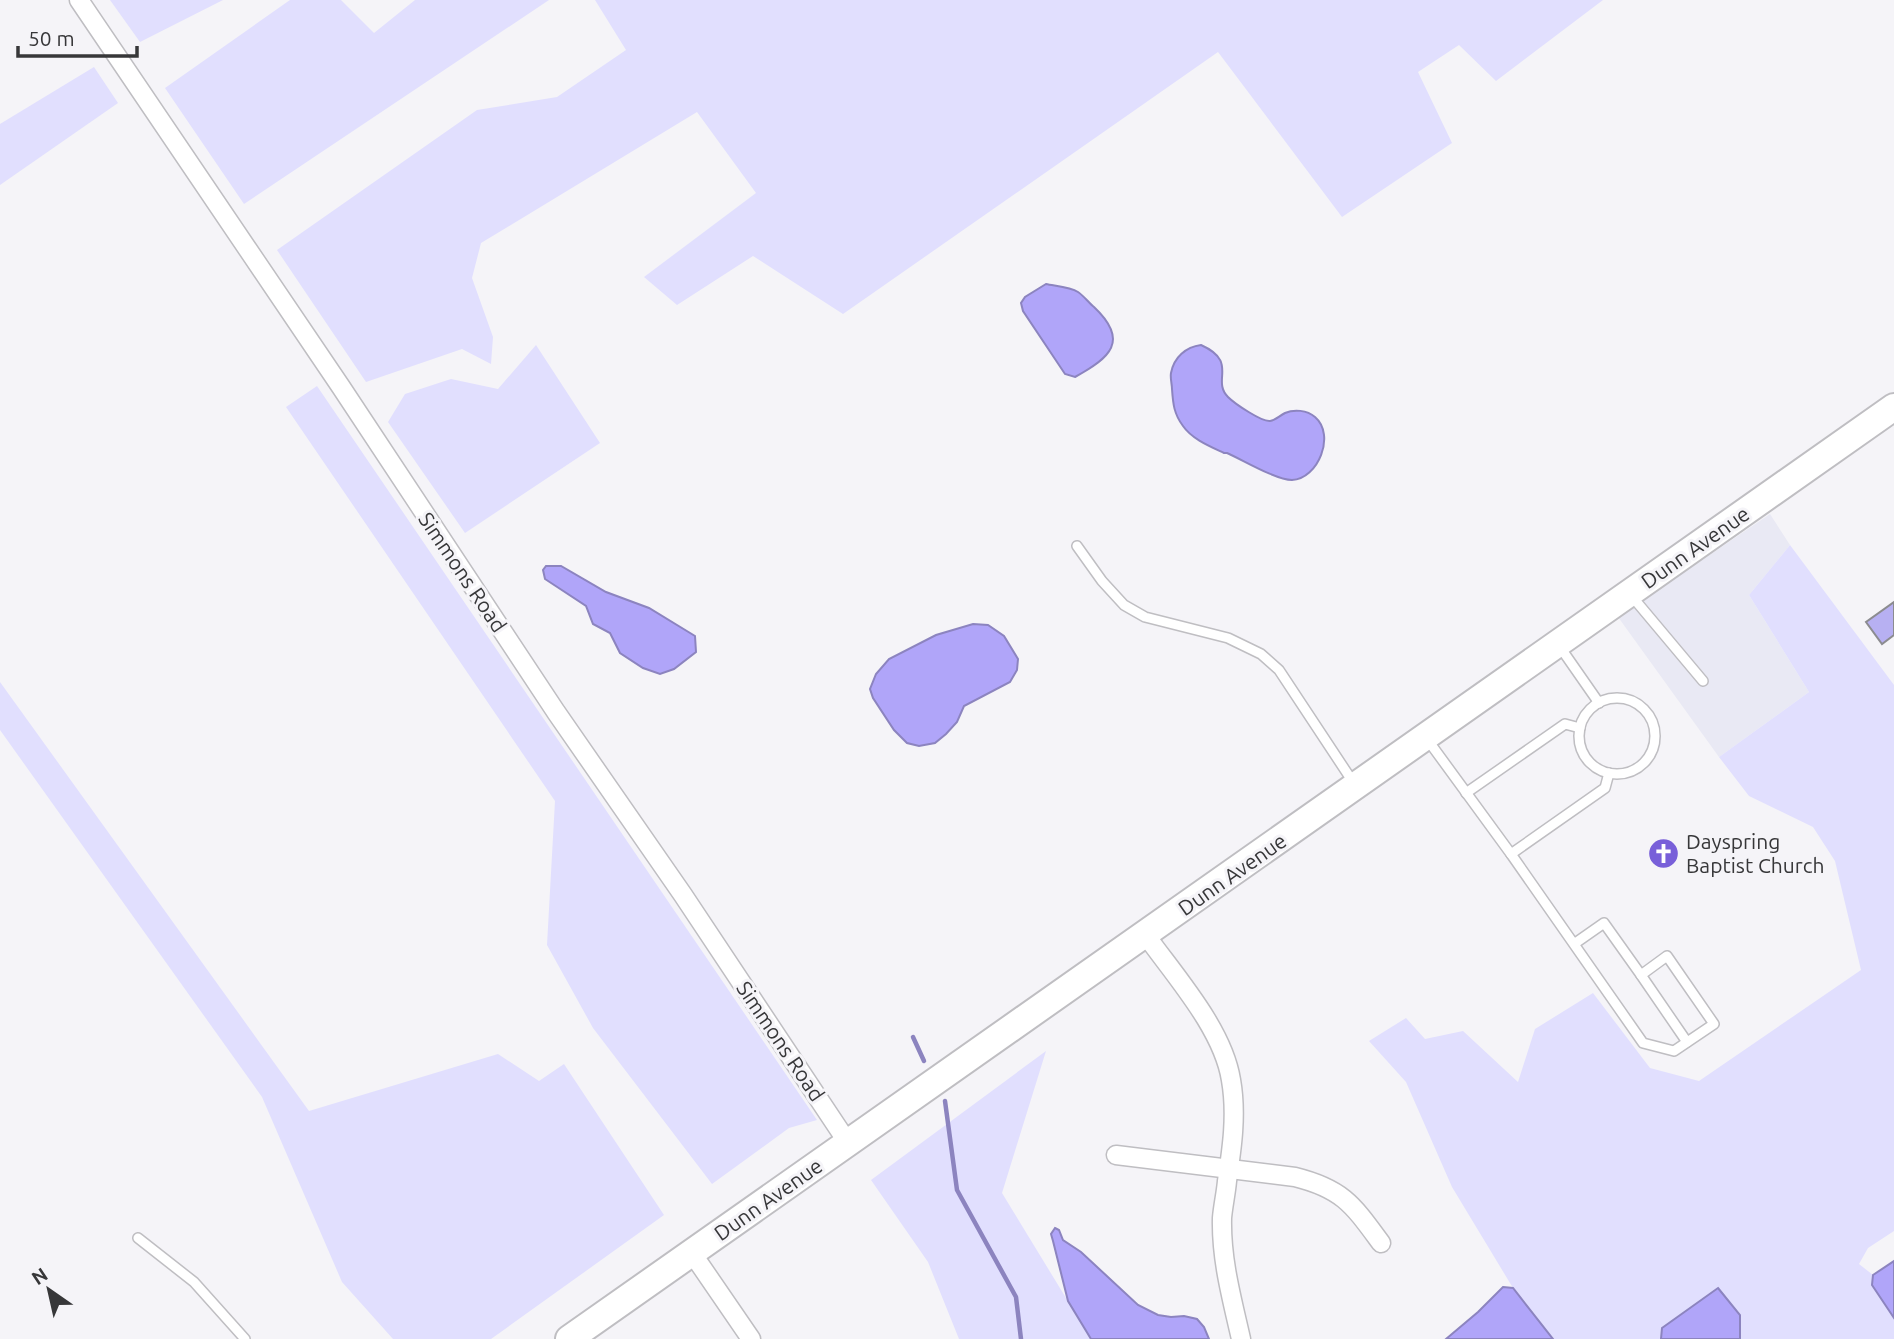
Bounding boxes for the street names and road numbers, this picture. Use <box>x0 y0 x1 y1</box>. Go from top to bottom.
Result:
street label: Dunn Avenue <box>1636 501 1754 593</box>
street label: Simmons Road <box>414 508 512 636</box>
street label: Dunn Avenue <box>1173 828 1291 920</box>
street label: Simmons Road <box>732 977 830 1105</box>
street label: Dunn Avenue <box>709 1153 827 1245</box>

